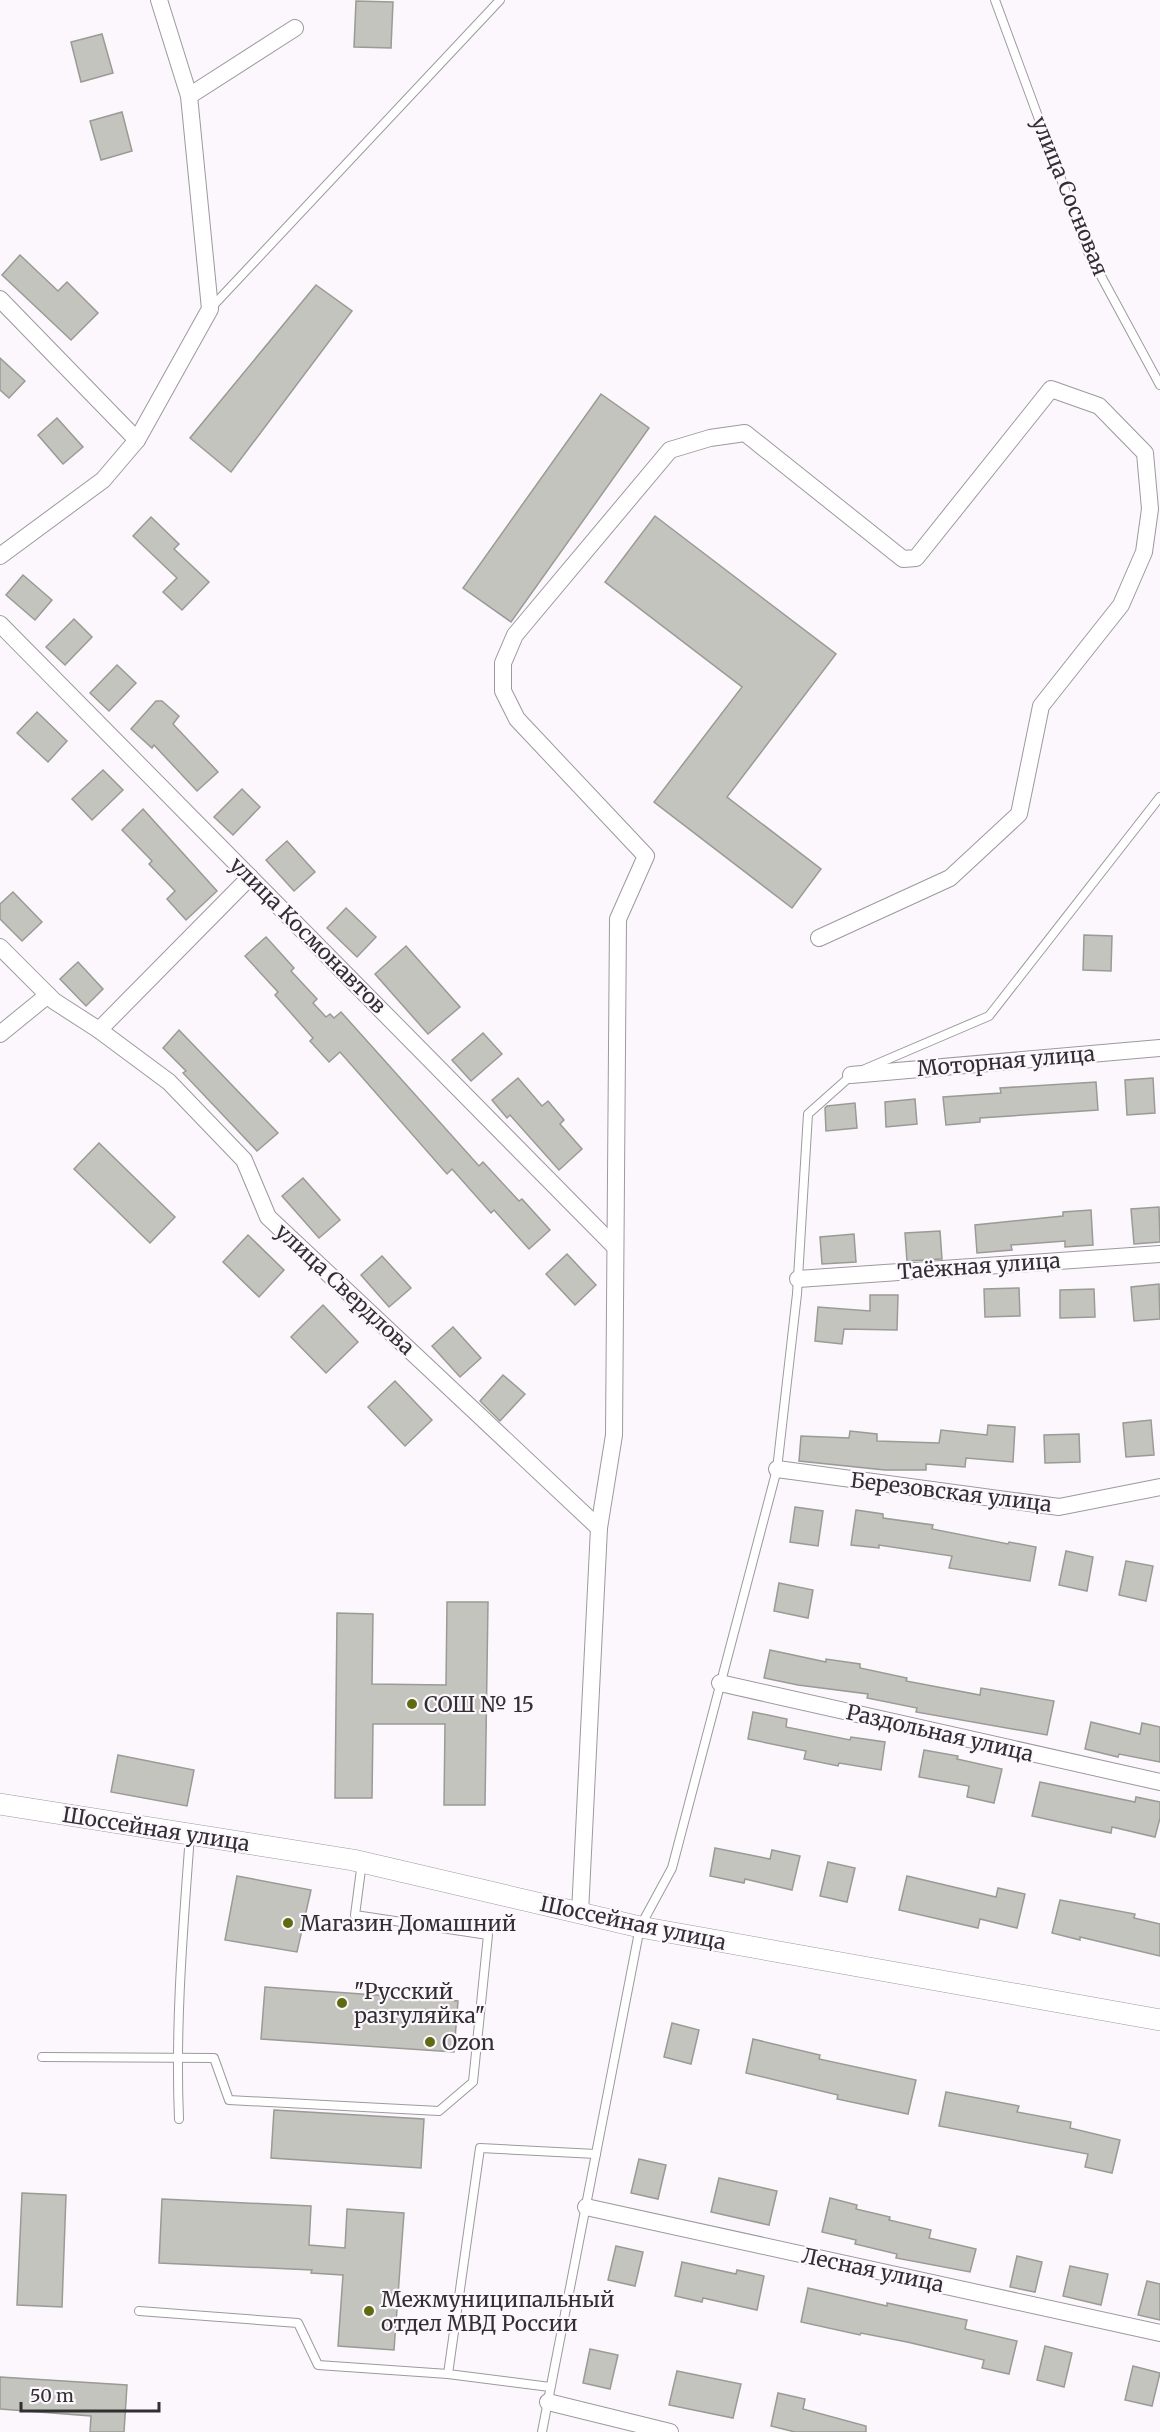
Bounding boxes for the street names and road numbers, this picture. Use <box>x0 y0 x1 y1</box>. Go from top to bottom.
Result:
street label: улица Сосновая <box>1026 112 1114 280</box>
street label: улица Космонавтов <box>224 851 392 1019</box>
street label: Моторная улица <box>916 1040 1096 1082</box>
street label: улица Свердлова <box>270 1218 420 1360</box>
street label: Таёжная улица <box>897 1247 1061 1285</box>
street label: Березовская улица <box>849 1466 1053 1518</box>
street label: Раздольная улица <box>844 1698 1036 1768</box>
street label: Шоссейная улица <box>60 1801 252 1857</box>
street label: Шоссейная улица <box>537 1890 729 1956</box>
street label: Лесная улица <box>800 2242 946 2298</box>

